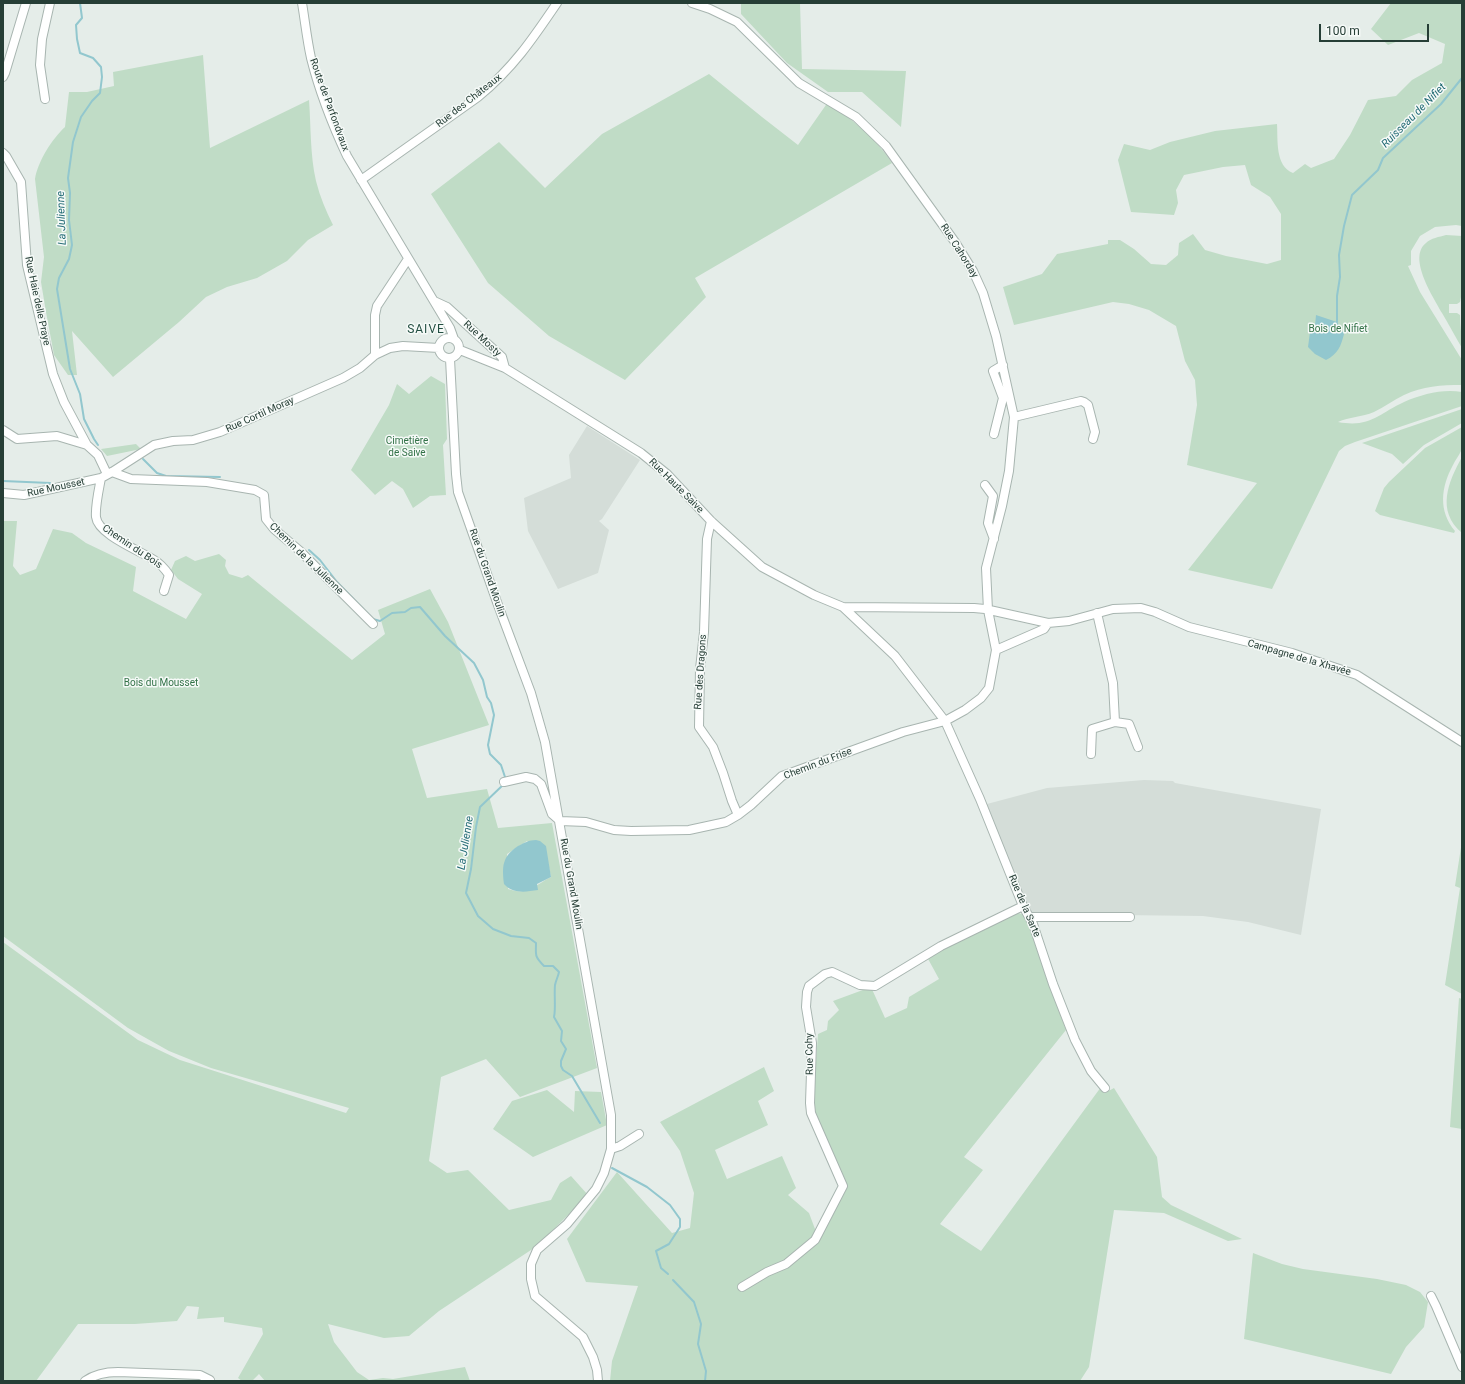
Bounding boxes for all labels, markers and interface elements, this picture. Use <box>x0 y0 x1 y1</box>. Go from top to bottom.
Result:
scale bar <box>1321 16 1431 42</box>
text: 100 m <box>1326 24 1360 38</box>
street label: Route de Parfondvaux <box>307 57 351 153</box>
street label: Rue des Châteaux <box>434 72 504 130</box>
water label: Ruisseau de Nifiet <box>1379 81 1449 151</box>
water label: La Julienne <box>54 191 70 245</box>
street label: Rue Cahorday <box>938 222 980 280</box>
street label: Rue Haie delle Praye <box>22 255 52 347</box>
street label: Rue Mosty <box>461 319 503 359</box>
district label: SAIVE <box>407 323 445 337</box>
park label: Bois de Nifiet <box>1308 323 1368 335</box>
street label: Rue Cortil Moray <box>224 395 296 435</box>
park label: Cimetière de Saive <box>386 435 428 458</box>
street label: Rue Haute Saive <box>646 456 706 516</box>
street label: Rue Mousset <box>26 476 86 500</box>
street label: Chemin de la Julienne <box>267 521 345 597</box>
street label: Chemin du Bois <box>100 523 164 571</box>
street label: Rue du Grand Moulin <box>466 527 508 619</box>
street label: Rue des Dragons <box>692 634 710 710</box>
street label: Campagne de la Xhavée <box>1246 637 1352 679</box>
park label: Bois du Mousset <box>124 677 198 689</box>
street label: Chemin du Frise <box>782 746 854 782</box>
water label: La Julienne <box>455 815 477 871</box>
street label: Rue du Grand Moulin <box>557 837 585 931</box>
street label: Rue de la Sarte <box>1005 873 1043 939</box>
street label: Rue Cohy <box>804 1033 816 1075</box>

